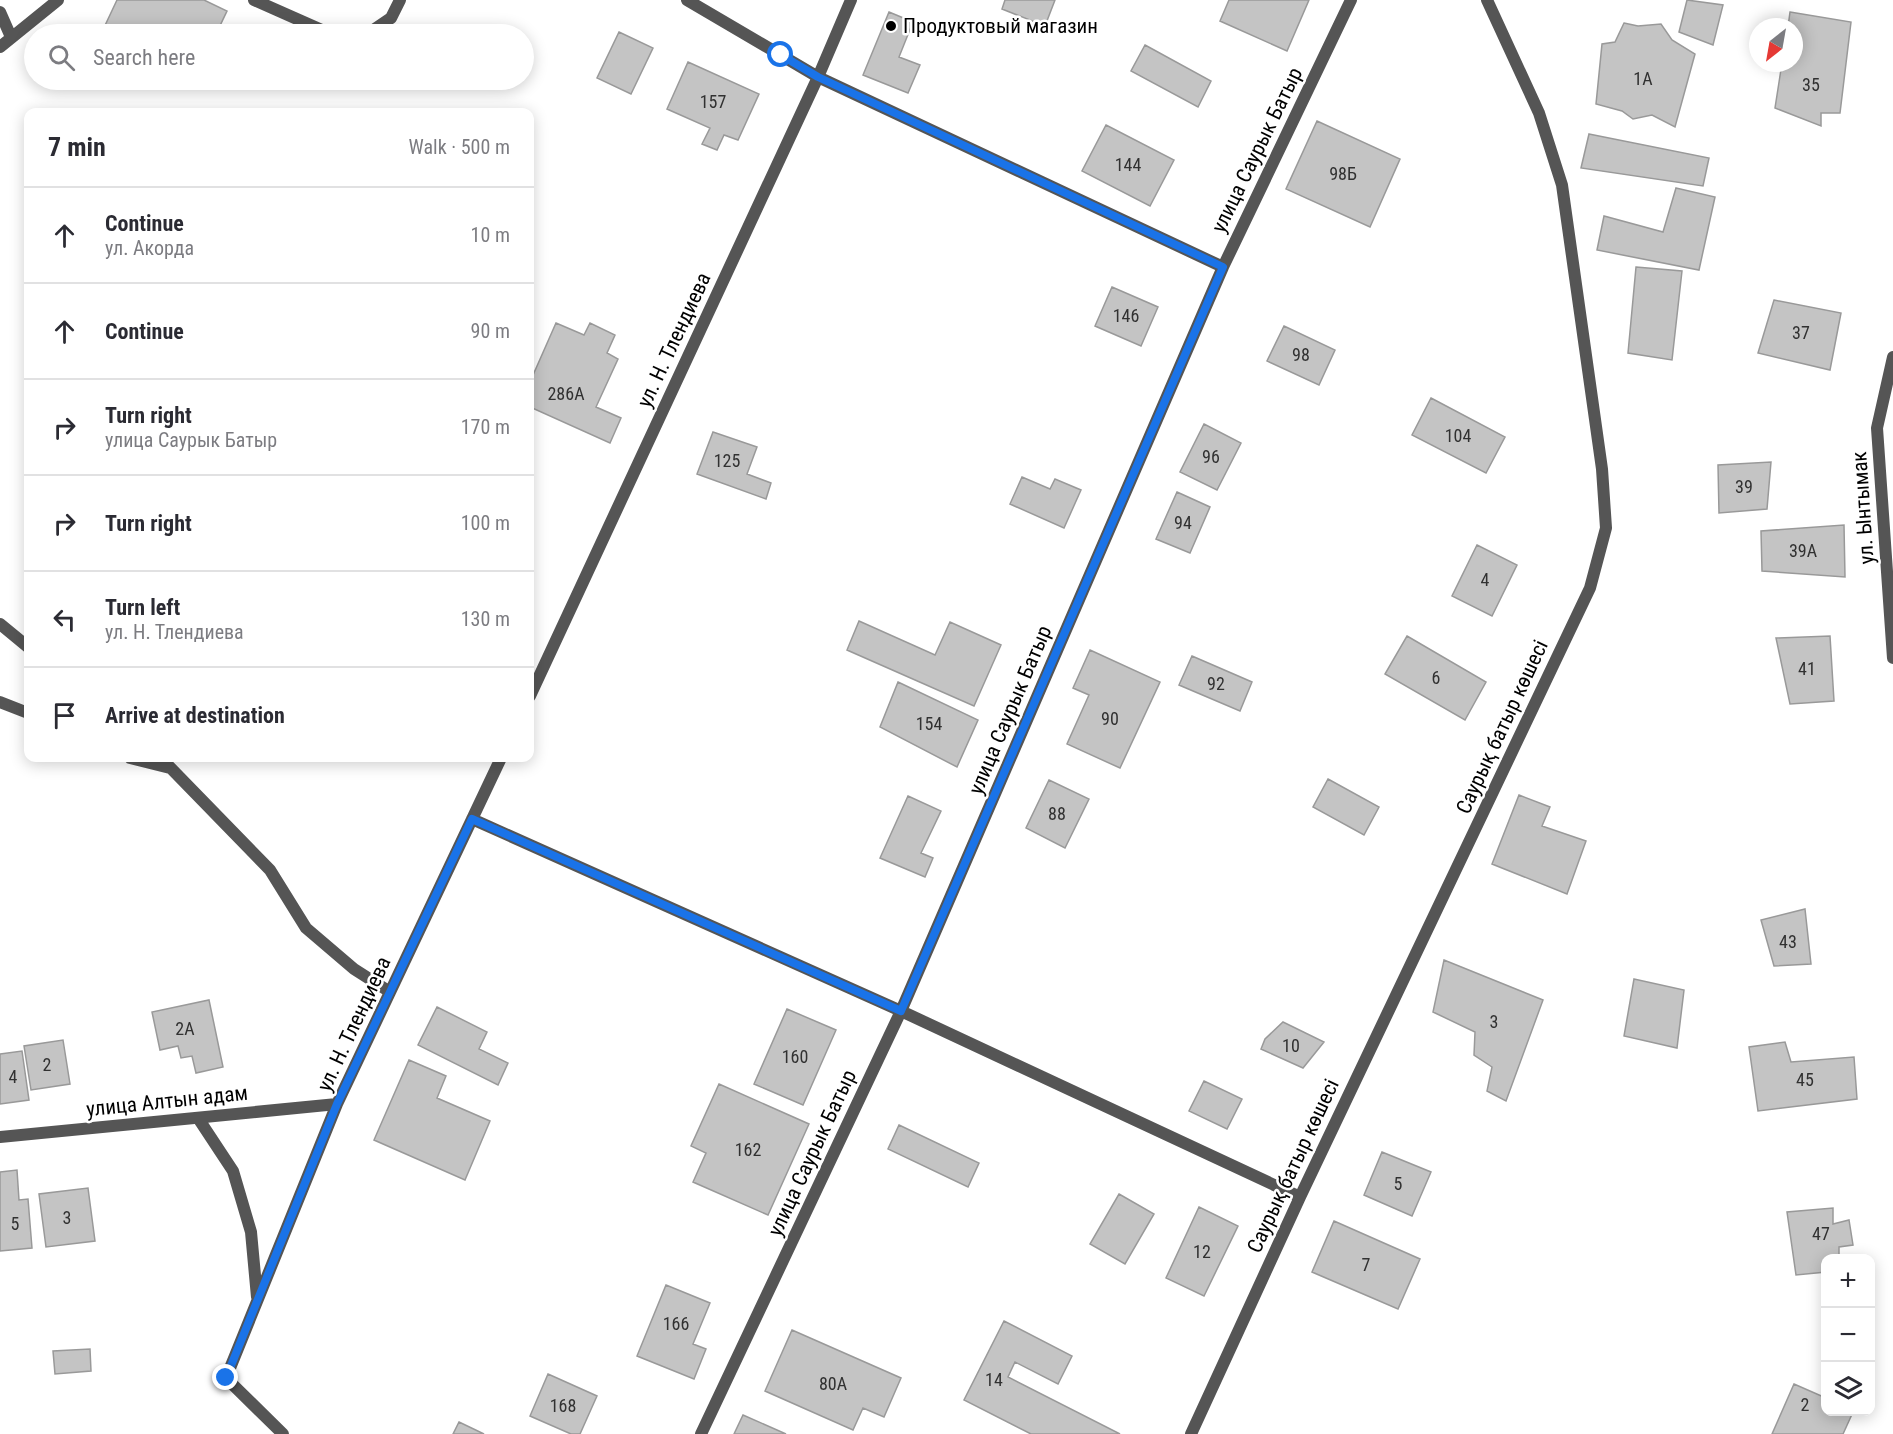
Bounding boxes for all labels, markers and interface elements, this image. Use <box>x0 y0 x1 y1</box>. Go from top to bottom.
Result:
place label: Продуктовый магазин <box>903 14 1098 38</box>
north arrow <box>1749 18 1803 72</box>
marker: Продуктовый магазин <box>884 19 898 33</box>
search box <box>24 24 534 90</box>
icon: search <box>45 41 78 74</box>
route start <box>767 41 793 67</box>
text: Search here <box>93 45 195 70</box>
street label: улица Саурык Батыр <box>1207 64 1307 236</box>
house number: 1А <box>1633 68 1653 89</box>
house number: 35 <box>1802 74 1820 95</box>
house number: 157 <box>700 91 726 112</box>
text: 7 min <box>48 132 106 162</box>
text: Walk · 500 m <box>409 135 510 159</box>
house number: 144 <box>1115 154 1141 175</box>
house number: 98Б <box>1329 163 1357 184</box>
text: Continue <box>105 211 184 236</box>
icon: ahead <box>48 219 81 252</box>
text: 10 m <box>471 223 510 247</box>
text: ул. Акорда <box>105 236 194 260</box>
street label: ул. Н. Тлендиева <box>632 269 716 411</box>
house number: 146 <box>1113 305 1139 326</box>
icon: ahead <box>48 315 81 348</box>
text: Continue <box>105 319 184 344</box>
text: 90 m <box>471 319 510 343</box>
house number: 37 <box>1792 322 1810 343</box>
house number: 98 <box>1292 344 1310 365</box>
house number: 286А <box>547 383 585 404</box>
text: Turn right <box>105 403 192 428</box>
icon: right <box>48 411 81 444</box>
text: 170 m <box>461 415 510 439</box>
house number: 104 <box>1445 425 1471 446</box>
text: улица Саурык Батыр <box>105 428 277 452</box>
house number: 96 <box>1202 446 1220 467</box>
house number: 125 <box>714 450 740 471</box>
street label: ул. Ынтымак <box>1847 451 1879 565</box>
house number: 39 <box>1735 476 1753 497</box>
icon: right <box>48 507 81 540</box>
text: Turn right <box>105 511 192 536</box>
text: 100 m <box>461 511 510 535</box>
house number: 94 <box>1174 512 1192 533</box>
house number: 39А <box>1789 540 1818 561</box>
house number: 4 <box>1481 569 1490 590</box>
text: Turn left <box>105 595 180 620</box>
icon: left <box>48 603 81 636</box>
text: 130 m <box>461 607 510 631</box>
text: ул. Н. Тлендиева <box>105 620 244 644</box>
street label: улица Саурык Батыр <box>964 622 1056 798</box>
street label: Саурық батыр көшесі <box>1451 636 1553 818</box>
house number: 41 <box>1798 658 1816 679</box>
house number: 6 <box>1432 667 1440 688</box>
house number: 92 <box>1207 673 1225 694</box>
icon: arrive <box>48 699 81 732</box>
text: Arrive at destination <box>105 703 285 728</box>
house number: 90 <box>1101 708 1119 729</box>
house number: 154 <box>916 713 942 734</box>
house number: 88 <box>1048 803 1066 824</box>
house number: 43 <box>1779 931 1797 952</box>
street label: ул. Н. Тлендиева <box>312 953 396 1095</box>
house number: 3 <box>1490 1011 1498 1032</box>
house number: 2А <box>175 1018 195 1039</box>
house number: 10 <box>1282 1035 1300 1056</box>
house number: 160 <box>782 1046 808 1067</box>
house number: 2 <box>43 1054 52 1075</box>
house number: 4 <box>9 1066 18 1087</box>
street label: улица Саурык Батыр <box>763 1066 861 1240</box>
house number: 45 <box>1796 1069 1814 1090</box>
street label: Саурық батыр көшесі <box>1242 1075 1344 1257</box>
street label: улица Алтын адам <box>85 1081 249 1121</box>
house number: 162 <box>735 1139 761 1160</box>
house number: 5 <box>1394 1173 1403 1194</box>
house number: 3 <box>63 1207 71 1228</box>
house number: 5 <box>11 1213 20 1234</box>
house number: 47 <box>1812 1223 1830 1244</box>
house number: 12 <box>1193 1241 1211 1262</box>
house number: 7 <box>1362 1254 1371 1275</box>
map controls <box>1821 1254 1875 1416</box>
button: + <box>1821 1254 1875 1308</box>
button: − <box>1821 1308 1875 1362</box>
house number: 166 <box>663 1313 689 1334</box>
button: layers <box>1821 1362 1875 1416</box>
route end <box>212 1364 238 1390</box>
house number: 14 <box>985 1369 1003 1390</box>
house number: 80А <box>819 1373 848 1394</box>
house number: 2 <box>1801 1394 1810 1415</box>
house number: 168 <box>550 1395 576 1416</box>

